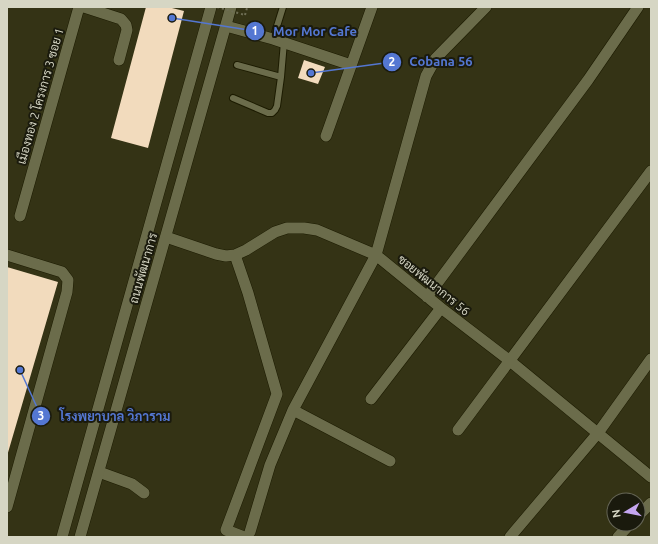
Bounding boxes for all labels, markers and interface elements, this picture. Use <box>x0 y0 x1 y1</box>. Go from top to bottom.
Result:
callout: Mor Mor Cafe <box>245 18 365 43</box>
text: 1 <box>252 24 258 37</box>
text: Mor Mor Cafe <box>273 24 357 38</box>
street label: เมืองทอง 2 โครงการ 3 ซอย 1 <box>13 26 66 166</box>
callout: Cobana 56 <box>382 49 481 74</box>
text: Cobana 56 <box>409 54 473 68</box>
text: 2 <box>389 55 396 68</box>
street label: ถนนพัฒนาการ <box>127 231 159 305</box>
street label: ซอยพัฒนาการ 56 <box>396 252 473 318</box>
callout: โรงพยาบาล วิภาราม <box>31 404 178 429</box>
text: โรงพยาบาล วิภาราม <box>59 407 170 423</box>
text: 3 <box>38 409 44 422</box>
north arrow <box>606 492 646 532</box>
text: N <box>610 509 623 519</box>

